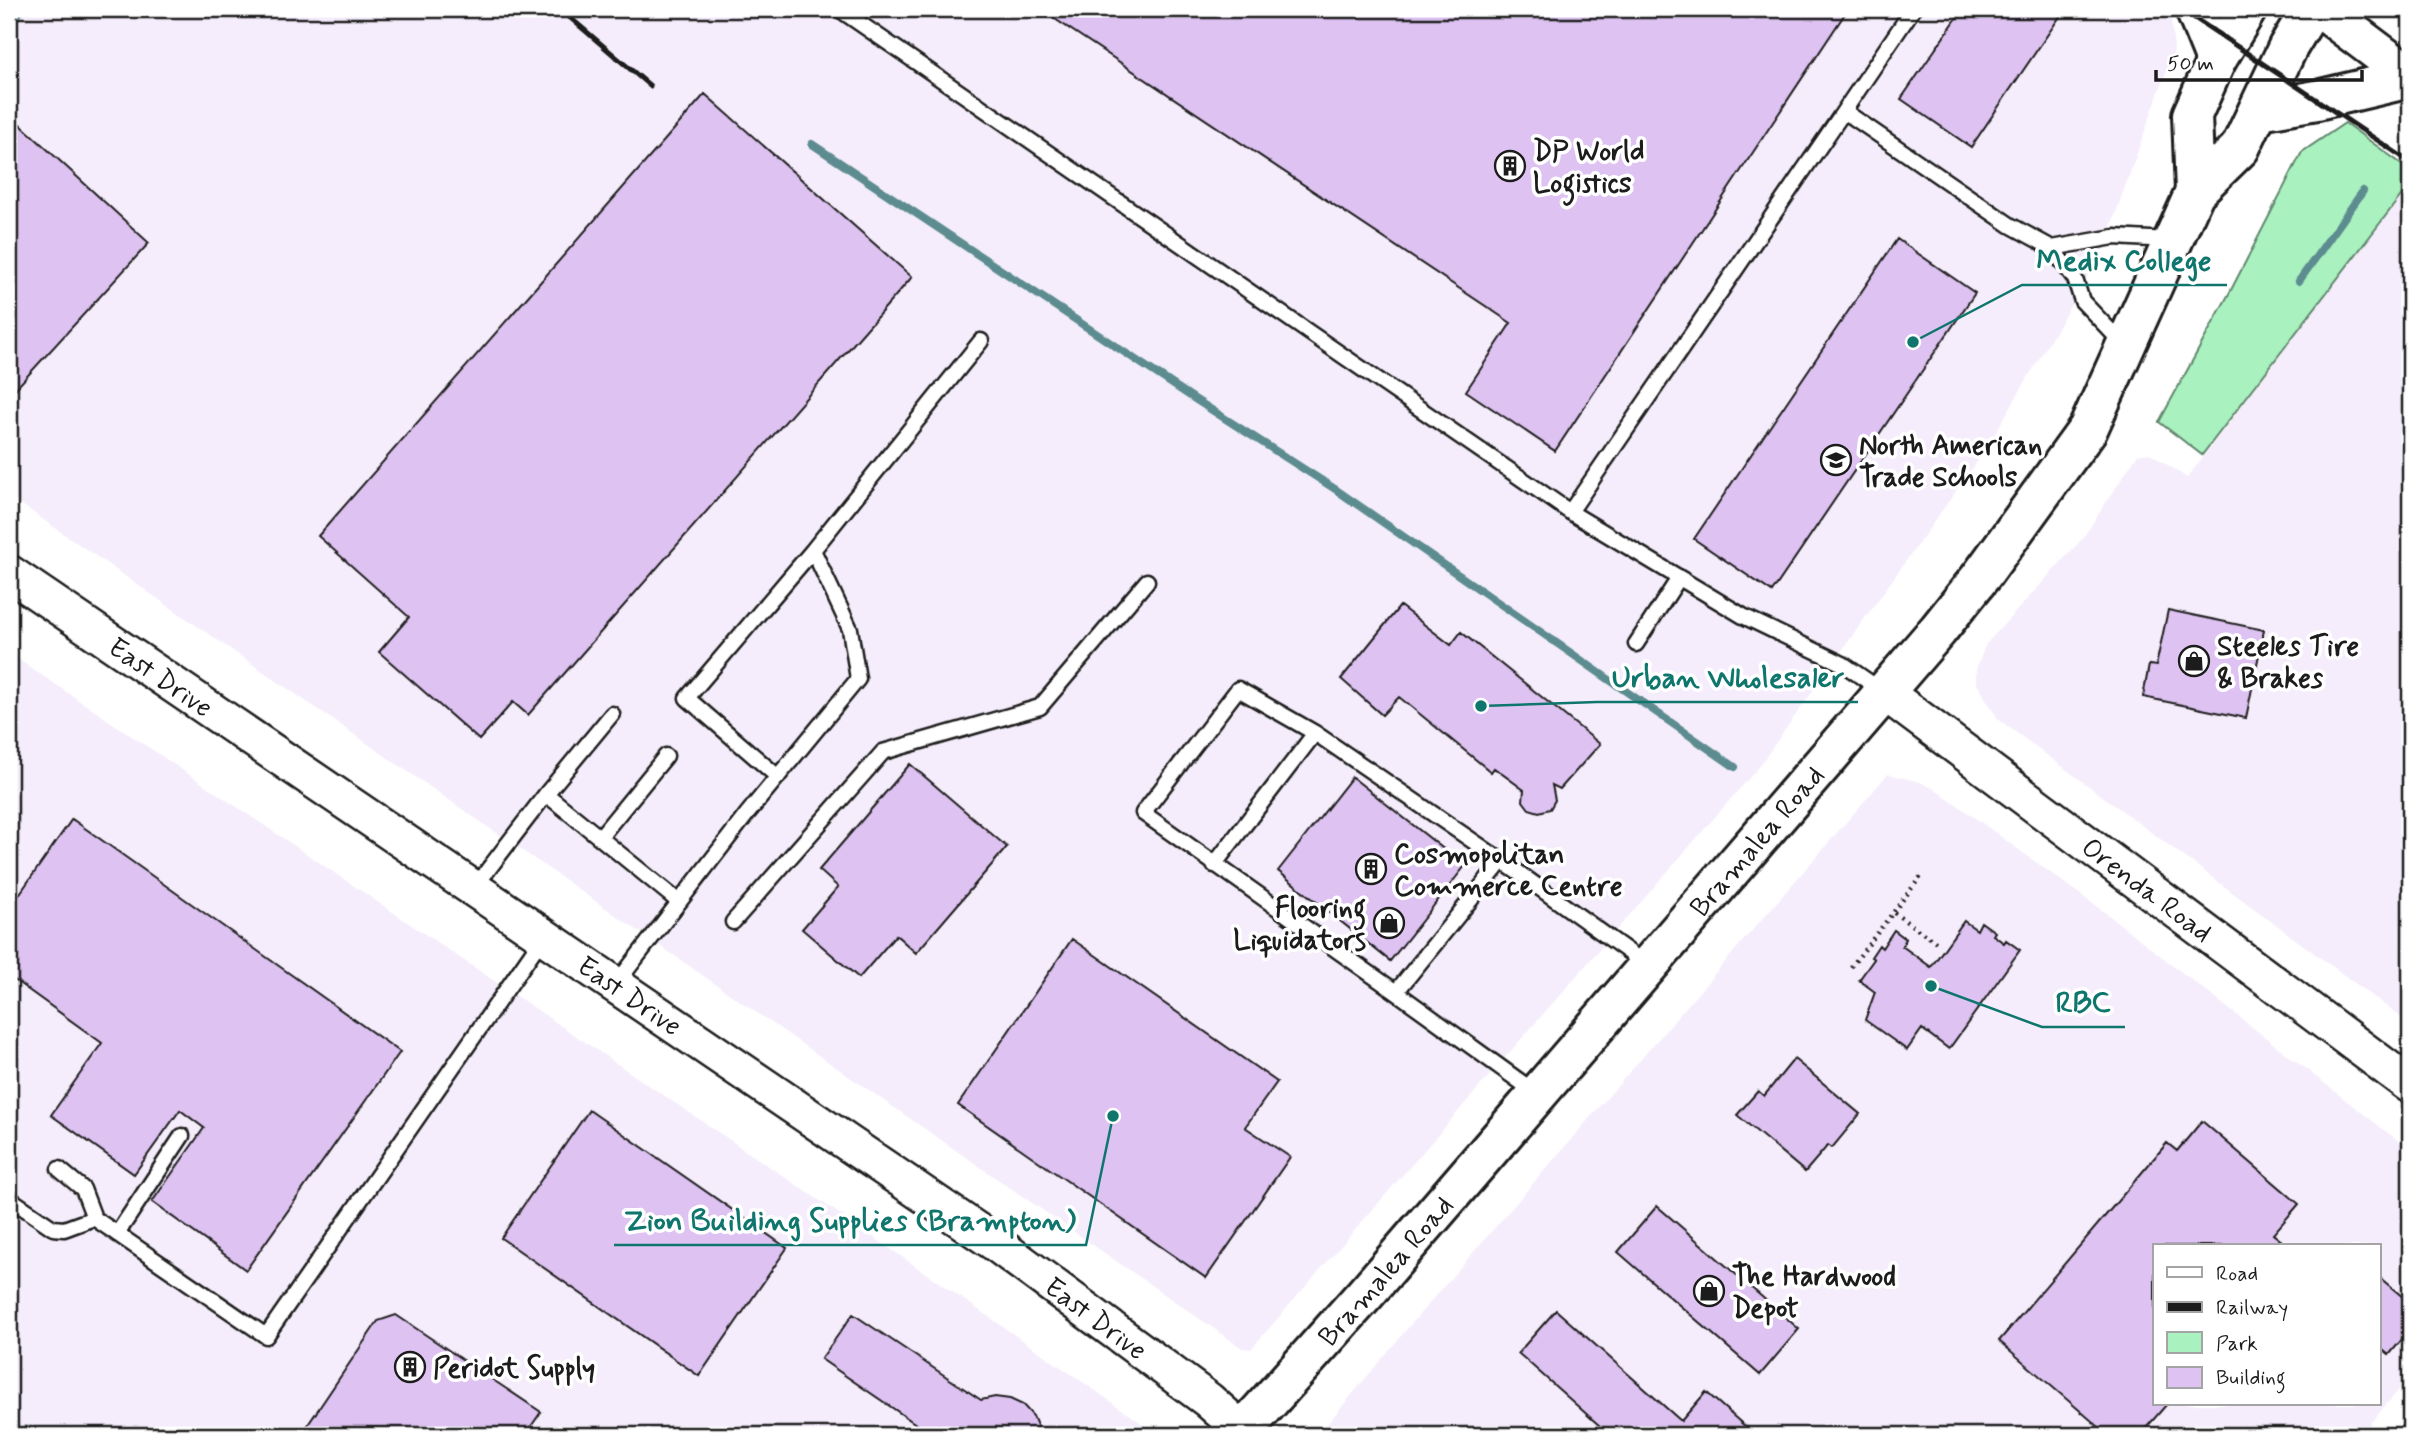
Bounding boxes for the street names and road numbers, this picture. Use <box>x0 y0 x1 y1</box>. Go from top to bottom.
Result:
street label: East Drive <box>100 630 219 727</box>
street label: Bramalea Road <box>1683 759 1834 926</box>
street label: Orenda Road <box>2073 830 2219 952</box>
street label: East Drive <box>569 949 688 1046</box>
street label: Bramalea Road <box>1311 1189 1463 1355</box>
street label: East Drive <box>1036 1270 1154 1370</box>

